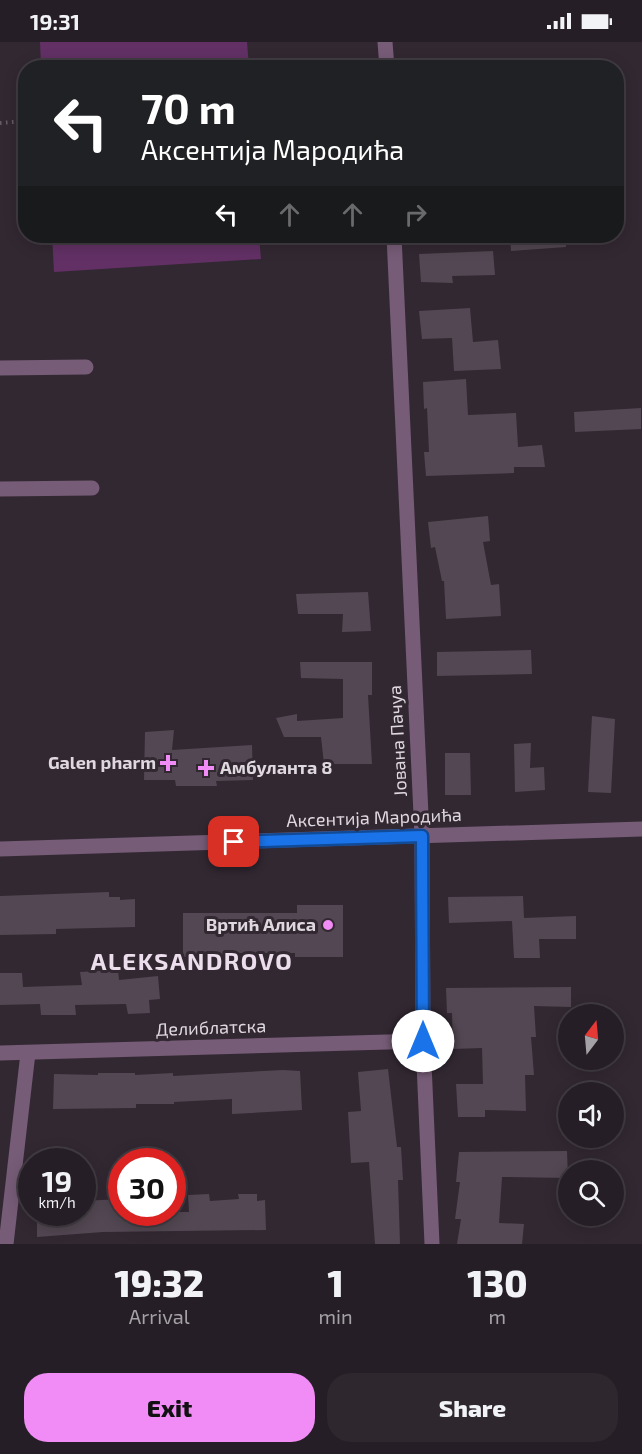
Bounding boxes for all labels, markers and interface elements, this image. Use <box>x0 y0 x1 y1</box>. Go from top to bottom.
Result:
text: 19:31 <box>30 8 80 34</box>
text: 70 m <box>141 82 236 132</box>
icon: left <box>42 84 120 162</box>
text: Аксентија Мародића <box>141 133 404 165</box>
icon: left <box>210 198 243 231</box>
icon: ahead <box>273 198 306 231</box>
icon: ahead <box>336 198 369 231</box>
icon: right <box>399 198 432 231</box>
street label: Јована Пачуа <box>383 685 411 797</box>
place label: Galen pharm <box>48 751 156 773</box>
marker: Galen pharm <box>161 756 175 770</box>
place label: Амбуланта 8 <box>220 756 333 778</box>
marker: Амбуланта 8 <box>197 759 215 777</box>
street label: Аксентија Мародића <box>286 803 462 831</box>
pin <box>208 816 259 867</box>
icon: arrive <box>217 825 250 858</box>
place label: Вртић Алиса <box>206 913 316 935</box>
marker: Вртић Алиса <box>321 918 335 932</box>
district label: ALEKSANDROVO <box>91 946 293 975</box>
north arrow <box>558 1004 624 1070</box>
map controls <box>558 1004 624 1226</box>
position arrow <box>391 1009 455 1073</box>
street label: Делиблатска <box>155 1014 267 1040</box>
button: sound <box>558 1082 624 1148</box>
speed limit sign: 30 <box>108 1148 186 1226</box>
button: search <box>558 1160 624 1226</box>
text: 19 <box>42 1162 72 1198</box>
text: km/h <box>38 1193 76 1211</box>
text: 19:32 <box>115 1261 204 1304</box>
text: 1 <box>328 1261 344 1304</box>
text: 130 <box>467 1261 527 1304</box>
text: Arrival <box>129 1304 190 1328</box>
text: min <box>319 1304 353 1328</box>
text: m <box>489 1304 506 1328</box>
button: Exit <box>24 1373 315 1442</box>
button: Share <box>327 1373 618 1442</box>

